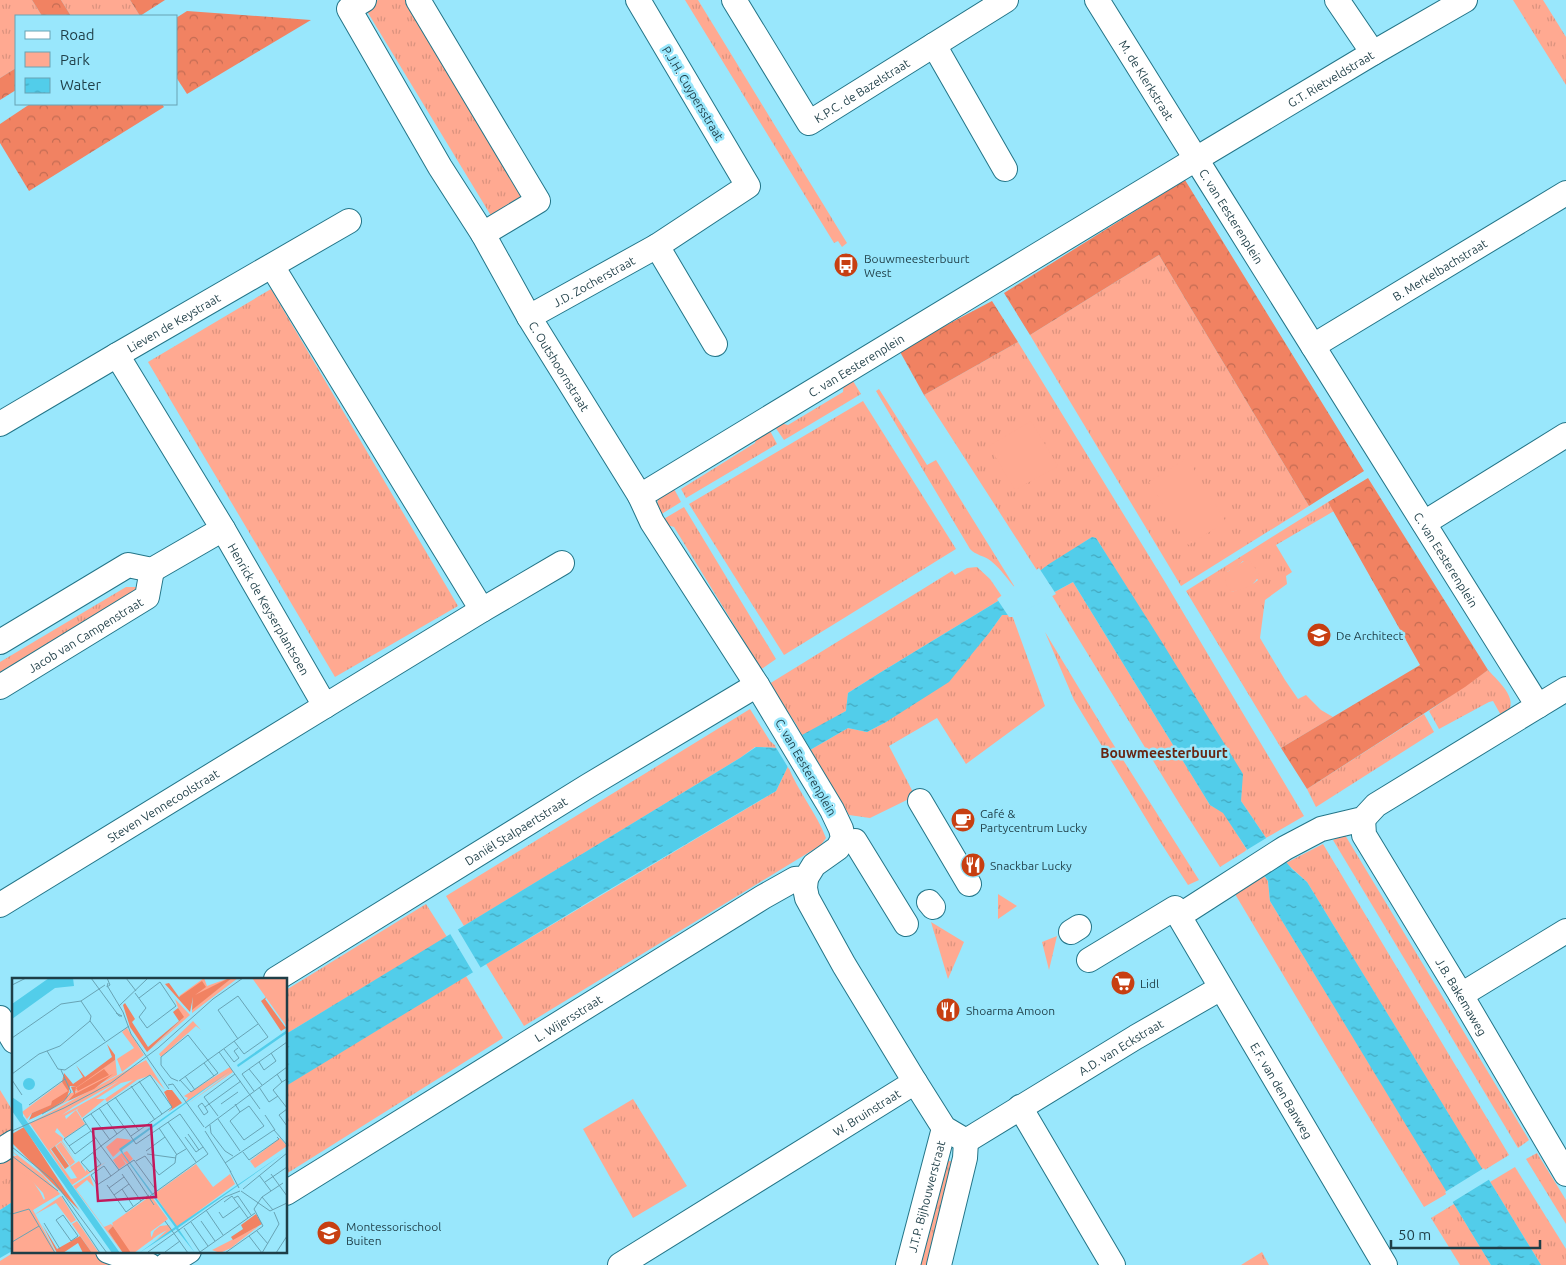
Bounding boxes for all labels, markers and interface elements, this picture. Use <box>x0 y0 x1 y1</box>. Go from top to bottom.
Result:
legend <box>15 15 178 105</box>
text: Road <box>60 26 95 43</box>
street label: M. de Klerkstraat <box>1117 37 1177 122</box>
street label: P.J.H. Cuypersstraat <box>660 44 726 143</box>
street label: G.T. Rietveldstraat <box>1285 48 1376 109</box>
text: Park <box>60 51 90 68</box>
street label: K.P.C. de Bazelstraat <box>812 55 912 125</box>
text: Water <box>60 76 101 93</box>
street label: C. van Eesterenplein <box>1197 166 1266 266</box>
street label: B. Merkelbachstraat <box>1390 236 1489 303</box>
bus stop icon: Bouwmeesterbuurt West <box>833 252 859 278</box>
place label: Bouwmeesterbuurt West <box>864 252 970 279</box>
street label: J.D. Zocherstraat <box>550 253 637 309</box>
street label: Lieven de Keystraat <box>125 290 223 354</box>
street label: C. Outshoornstraat <box>527 319 592 414</box>
street label: C. van Eesterenplein <box>806 331 906 399</box>
street label: C. van Eesterenplein <box>1412 510 1481 609</box>
street label: Henrick de Keyserplantsoen <box>226 541 312 677</box>
street label: Jacob van Campenstraat <box>26 595 145 675</box>
school or university icon: De Architect <box>1306 622 1332 648</box>
place label: De Architect <box>1336 629 1403 642</box>
street label: C. van Eesterenplein <box>773 716 839 818</box>
district label: Bouwmeesterbuurt <box>1100 745 1228 761</box>
street label: Steven Vennecoolstraat <box>105 766 221 844</box>
street label: Daniël Stalpaertstraat <box>462 794 570 867</box>
cafe icon: Café & Partycentrum Lucky <box>950 807 976 833</box>
place label: Café & Partycentrum Lucky <box>980 807 1087 834</box>
restaurant icon: Snackbar Lucky <box>960 852 986 878</box>
place label: Snackbar Lucky <box>990 859 1072 872</box>
street label: J.B. Bakemaweg <box>1434 956 1490 1038</box>
supermarket icon: Lidl <box>1110 970 1136 996</box>
place label: Lidl <box>1140 977 1159 990</box>
inset map <box>12 978 288 1252</box>
street label: L. Wijersstraat <box>532 992 605 1044</box>
restaurant icon: Shoarma Amoon <box>935 997 961 1023</box>
place label: Shoarma Amoon <box>966 1004 1055 1017</box>
street label: A.D. van Eckstraat <box>1076 1016 1166 1077</box>
street label: E.F. van den Banweg <box>1248 1040 1315 1141</box>
street label: W. Bruinstraat <box>830 1086 903 1138</box>
street label: J.T.P. Bijhouwerstraat <box>905 1139 947 1254</box>
scale bar <box>1391 1218 1540 1250</box>
school or university icon: Montessorischool Buiten <box>316 1220 342 1246</box>
place label: Montessorischool Buiten <box>346 1220 441 1247</box>
text: 50 m <box>1398 1226 1431 1243</box>

